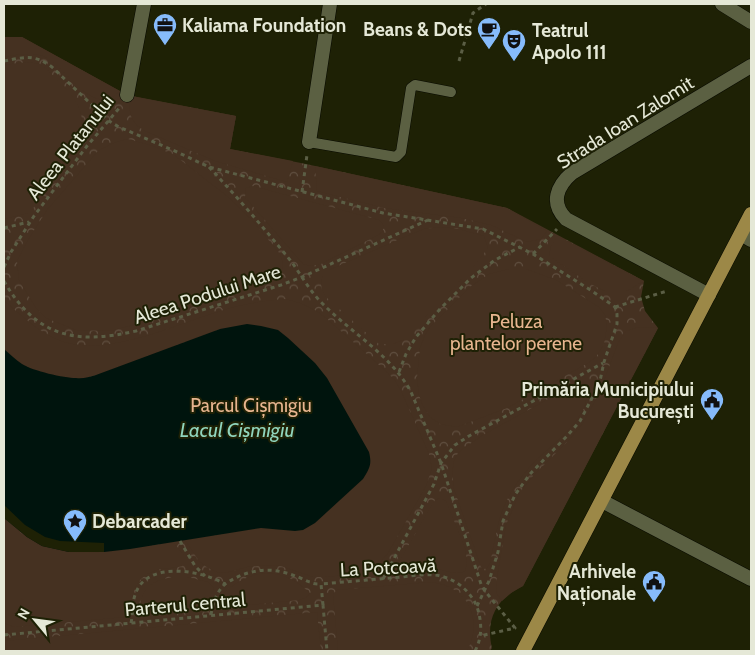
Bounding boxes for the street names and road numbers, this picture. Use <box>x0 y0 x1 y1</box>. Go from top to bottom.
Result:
street label: Strada Ioan Zalomit <box>553 71 698 174</box>
street label: Aleea Platanului <box>22 90 119 205</box>
street label: Aleea Podului Mare <box>131 260 284 329</box>
street label: La Potcoavă <box>339 553 437 582</box>
street label: Parterul central <box>124 588 247 621</box>

